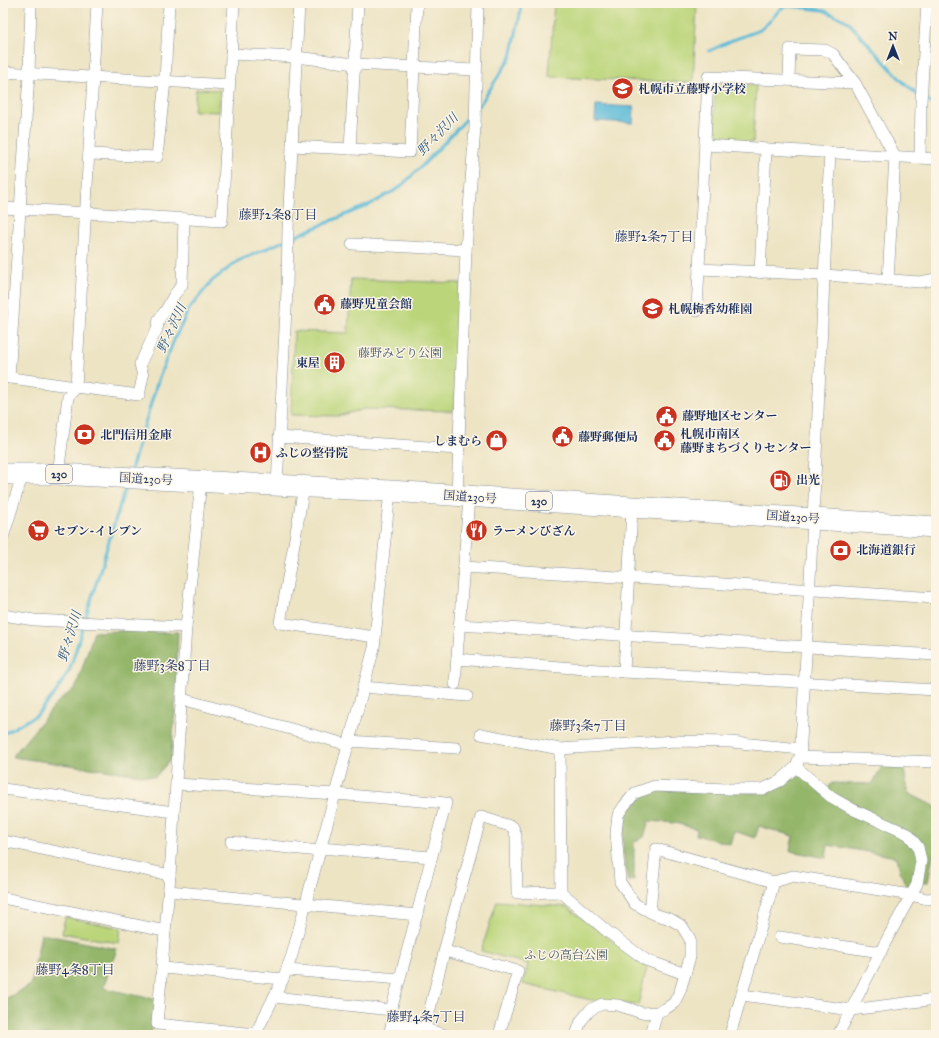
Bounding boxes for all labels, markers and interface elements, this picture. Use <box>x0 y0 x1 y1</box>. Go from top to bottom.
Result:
north arrow <box>873 26 913 66</box>
text: N <box>888 30 898 43</box>
school or university icon: 札幌市立藤野小学校 <box>609 76 635 102</box>
place label: 札幌市立藤野小学校 <box>638 82 746 96</box>
water label: 野々沢川 <box>414 109 463 159</box>
district label: 藤野2条8丁目 <box>239 207 317 223</box>
district label: 藤野2条7丁目 <box>615 229 693 245</box>
public building icon: 藤野児童会館 <box>312 291 338 317</box>
school or university icon: 札幌梅香幼稚園 <box>640 296 666 322</box>
place label: 藤野児童会館 <box>340 297 412 311</box>
water label: 野々沢川 <box>154 300 191 355</box>
place label: 札幌梅香幼稚園 <box>668 302 752 316</box>
park label: 藤野みどり公園 <box>358 346 442 360</box>
building icon: 東屋 <box>322 350 348 376</box>
place label: 東屋 <box>296 356 320 370</box>
public building icon: 藤野地区センター <box>653 403 679 429</box>
place label: 藤野地区センター <box>682 409 778 423</box>
bank icon: 北門信用金庫 <box>71 422 97 448</box>
public building icon: 藤野郵便局 <box>549 424 575 450</box>
place label: 札幌市南区 藤野まちづくりセンター <box>680 427 811 455</box>
place label: 北門信用金庫 <box>100 428 172 442</box>
shop icon: しまむら <box>484 428 510 454</box>
public building icon: 札幌市南区 藤野まちづくりセンター <box>652 428 678 454</box>
place label: 藤野郵便局 <box>578 430 638 444</box>
place label: しまむら <box>434 434 482 448</box>
hospital icon: ふじの整骨院 <box>247 440 273 466</box>
place label: ふじの整骨院 <box>276 446 348 460</box>
road number: 230 <box>46 465 72 483</box>
fuel station icon: 出光 <box>767 467 793 493</box>
street label: 国道230号 <box>119 471 173 487</box>
place label: 出光 <box>796 473 820 487</box>
street label: 国道230号 <box>443 488 497 506</box>
road number: 230 <box>526 492 552 510</box>
street label: 国道230号 <box>766 508 820 526</box>
supermarket icon: セブン-イレブン <box>25 518 51 544</box>
restaurant icon: ラーメンびざん <box>464 518 490 544</box>
place label: セブン-イレブン <box>54 524 142 538</box>
place label: ラーメンびざん <box>492 524 575 538</box>
bank icon: 北海道銀行 <box>828 537 854 563</box>
place label: 北海道銀行 <box>856 543 916 557</box>
water label: 野々沢川 <box>55 607 86 664</box>
district label: 藤野3条8丁目 <box>133 658 211 674</box>
district label: 藤野3条7丁目 <box>549 718 627 734</box>
park label: ふじの高台公園 <box>524 948 608 962</box>
district label: 藤野4条8丁目 <box>35 962 115 978</box>
district label: 藤野4条7丁目 <box>386 1009 466 1025</box>

